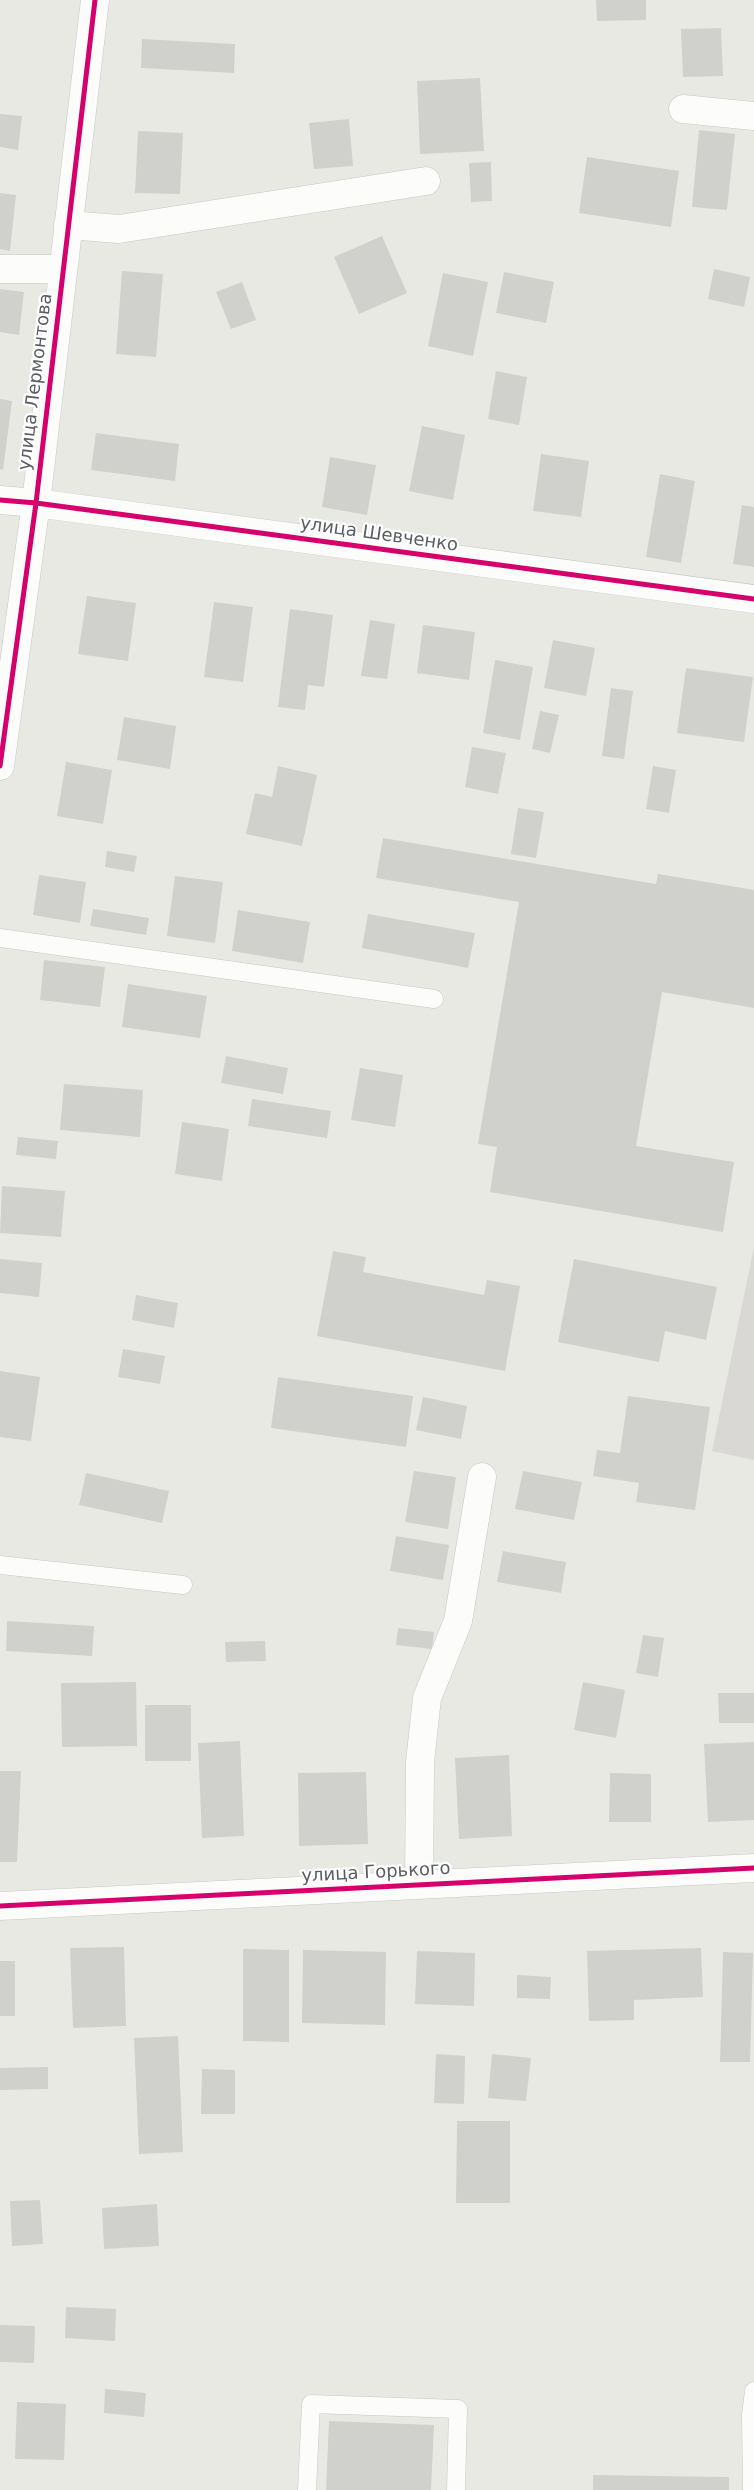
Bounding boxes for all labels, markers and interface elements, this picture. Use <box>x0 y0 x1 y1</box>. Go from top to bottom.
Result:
street label: улица Лермонтова <box>14 292 58 472</box>
street label: улица Шевченко <box>299 513 459 557</box>
street label: улица Горького <box>301 1858 451 1888</box>

